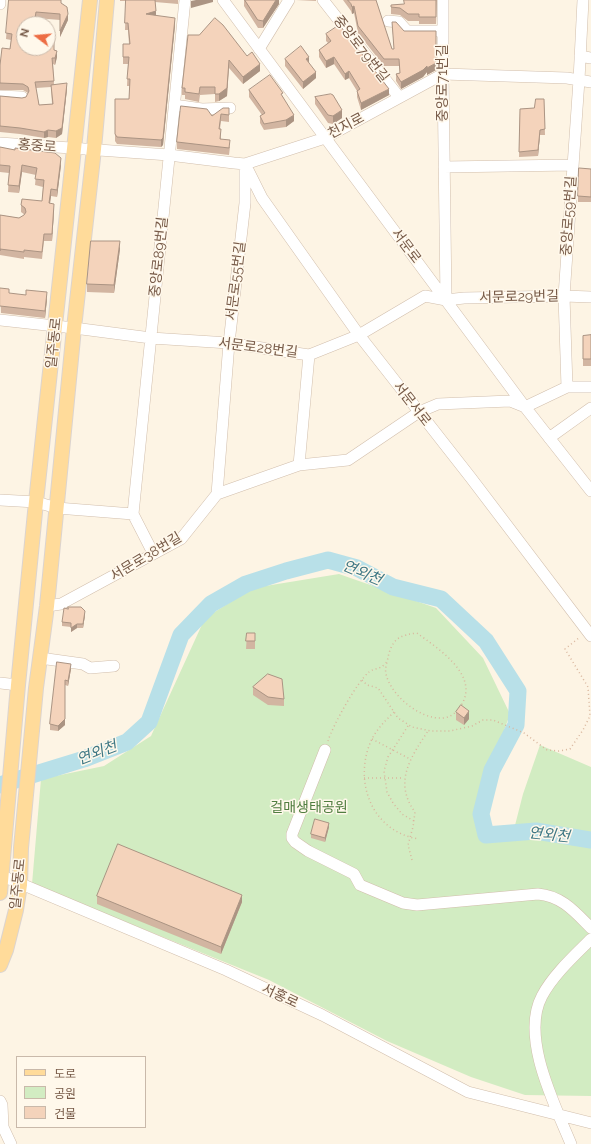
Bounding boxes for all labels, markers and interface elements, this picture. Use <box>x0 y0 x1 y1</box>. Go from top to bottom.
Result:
street label: 중앙로79번길 <box>330 12 392 86</box>
north arrow <box>16 16 56 56</box>
text: N <box>18 27 32 39</box>
street label: 중앙로71번길 <box>435 44 451 122</box>
street label: 천지로 <box>325 110 367 142</box>
street label: 홍중로 <box>17 136 57 156</box>
street label: 중앙로59번길 <box>558 175 580 257</box>
street label: 중앙로89번길 <box>146 216 172 298</box>
street label: 서문로 <box>388 226 424 266</box>
street label: 서문로55번길 <box>223 240 249 322</box>
street label: 서문로29번길 <box>479 288 559 306</box>
street label: 일주동로 <box>43 317 65 369</box>
street label: 서문로28번길 <box>217 335 299 361</box>
street label: 서문서로 <box>390 379 434 429</box>
street label: 서문로38번길 <box>107 529 185 585</box>
water label: 연외천 <box>339 557 385 589</box>
water label: 연외천 <box>74 737 120 769</box>
park label: 걸매생태공원 <box>270 800 348 816</box>
water label: 연외천 <box>527 824 571 846</box>
street label: 일주동로 <box>7 858 29 910</box>
street label: 서홍로 <box>259 980 301 1012</box>
legend <box>16 1056 146 1128</box>
text: 도로 <box>54 1067 76 1081</box>
text: 공원 <box>54 1087 76 1101</box>
text: 건물 <box>54 1107 76 1121</box>

